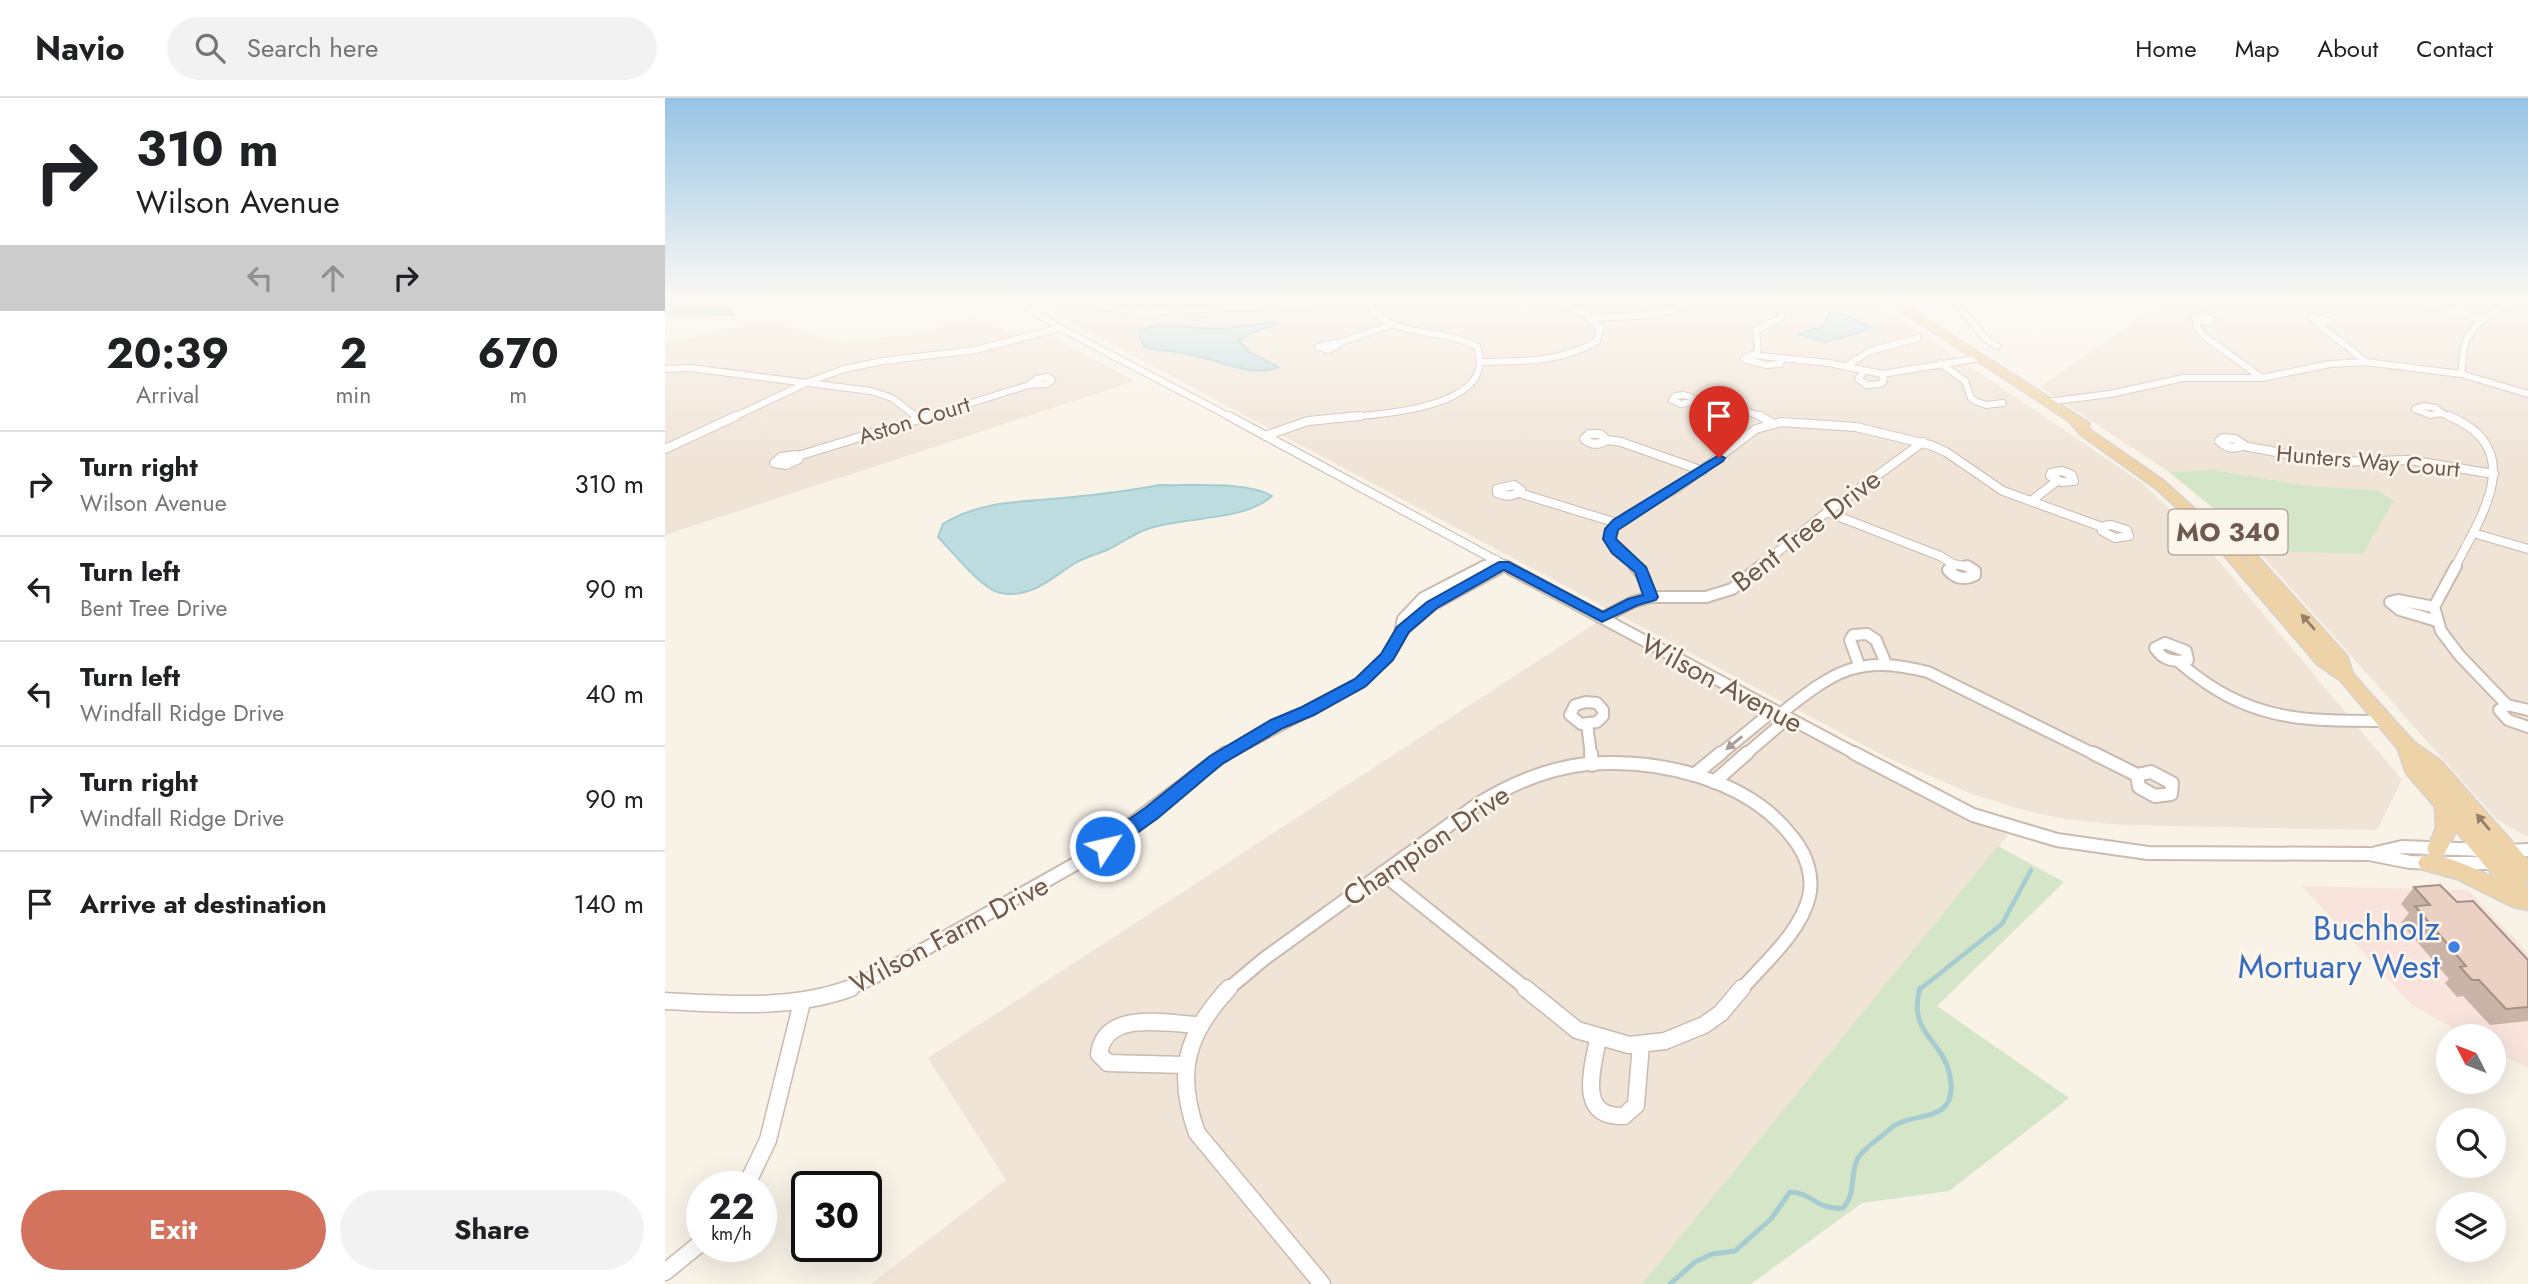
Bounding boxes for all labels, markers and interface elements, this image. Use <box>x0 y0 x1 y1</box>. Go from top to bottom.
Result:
search box <box>167 17 657 80</box>
text: Navio <box>35 25 125 72</box>
icon: search <box>191 29 229 67</box>
text: Search here <box>247 29 378 67</box>
text: Home <box>2135 31 2197 66</box>
text: Map <box>2235 31 2279 66</box>
text: About <box>2317 31 2378 66</box>
text: Contact <box>2416 31 2493 66</box>
text: 310 m <box>136 114 279 184</box>
icon: right <box>21 126 112 217</box>
text: Wilson Avenue <box>136 179 340 225</box>
icon: left <box>241 259 279 297</box>
icon: ahead <box>314 259 352 297</box>
icon: right <box>387 259 425 297</box>
text: 20:39 <box>106 323 229 384</box>
text: 2 <box>340 323 367 384</box>
text: 670 <box>478 323 559 384</box>
text: Arrival <box>136 378 199 412</box>
text: min <box>335 378 371 412</box>
text: m <box>509 378 527 412</box>
pin <box>1689 386 1749 458</box>
street label: Aston Court <box>854 387 975 453</box>
icon: arrive <box>1700 397 1738 435</box>
street label: Hunters Way Court <box>2275 436 2462 486</box>
text: Turn right <box>80 448 198 486</box>
street label: Bent Tree Drive <box>1723 459 1890 602</box>
icon: right <box>21 465 59 503</box>
text: 310 m <box>574 465 644 503</box>
text: Wilson Avenue <box>80 486 227 520</box>
road number: MO 340 <box>2169 510 2287 554</box>
text: Turn left <box>80 553 180 591</box>
icon: left <box>21 570 59 608</box>
text: 90 m <box>585 570 644 608</box>
text: Bent Tree Drive <box>80 591 227 625</box>
one-way arrow <box>2300 613 2316 631</box>
street label: Wilson Avenue <box>1633 623 1810 743</box>
text: Turn left <box>80 658 180 696</box>
icon: left <box>21 675 59 713</box>
text: 40 m <box>585 675 644 713</box>
text: Windfall Ridge Drive <box>80 696 284 730</box>
one-way arrow <box>1725 735 1742 750</box>
text: Turn right <box>80 763 198 801</box>
street label: Champion Drive <box>1335 774 1518 916</box>
icon: right <box>21 780 59 818</box>
text: 90 m <box>585 780 644 818</box>
text: Windfall Ridge Drive <box>80 801 284 835</box>
position arrow <box>1068 809 1142 883</box>
one-way arrow <box>2476 814 2491 831</box>
street label: Wilson Farm Drive <box>843 865 1056 1004</box>
icon: arrive <box>21 885 59 923</box>
text: Arrive at destination <box>80 885 327 923</box>
text: 140 m <box>573 885 644 923</box>
place label: Buchholz Mortuary West <box>2238 905 2440 990</box>
marker: Buchholz Mortuary West <box>2446 939 2462 955</box>
north arrow <box>2436 1024 2506 1094</box>
map controls <box>2436 1024 2506 1262</box>
button: search <box>2436 1108 2506 1178</box>
speed limit sign: 30 <box>791 1171 882 1262</box>
text: 22 <box>709 1182 754 1232</box>
button: Exit <box>21 1190 326 1270</box>
button: Share <box>340 1190 644 1270</box>
button: layers <box>2436 1192 2506 1262</box>
text: km/h <box>711 1221 752 1247</box>

